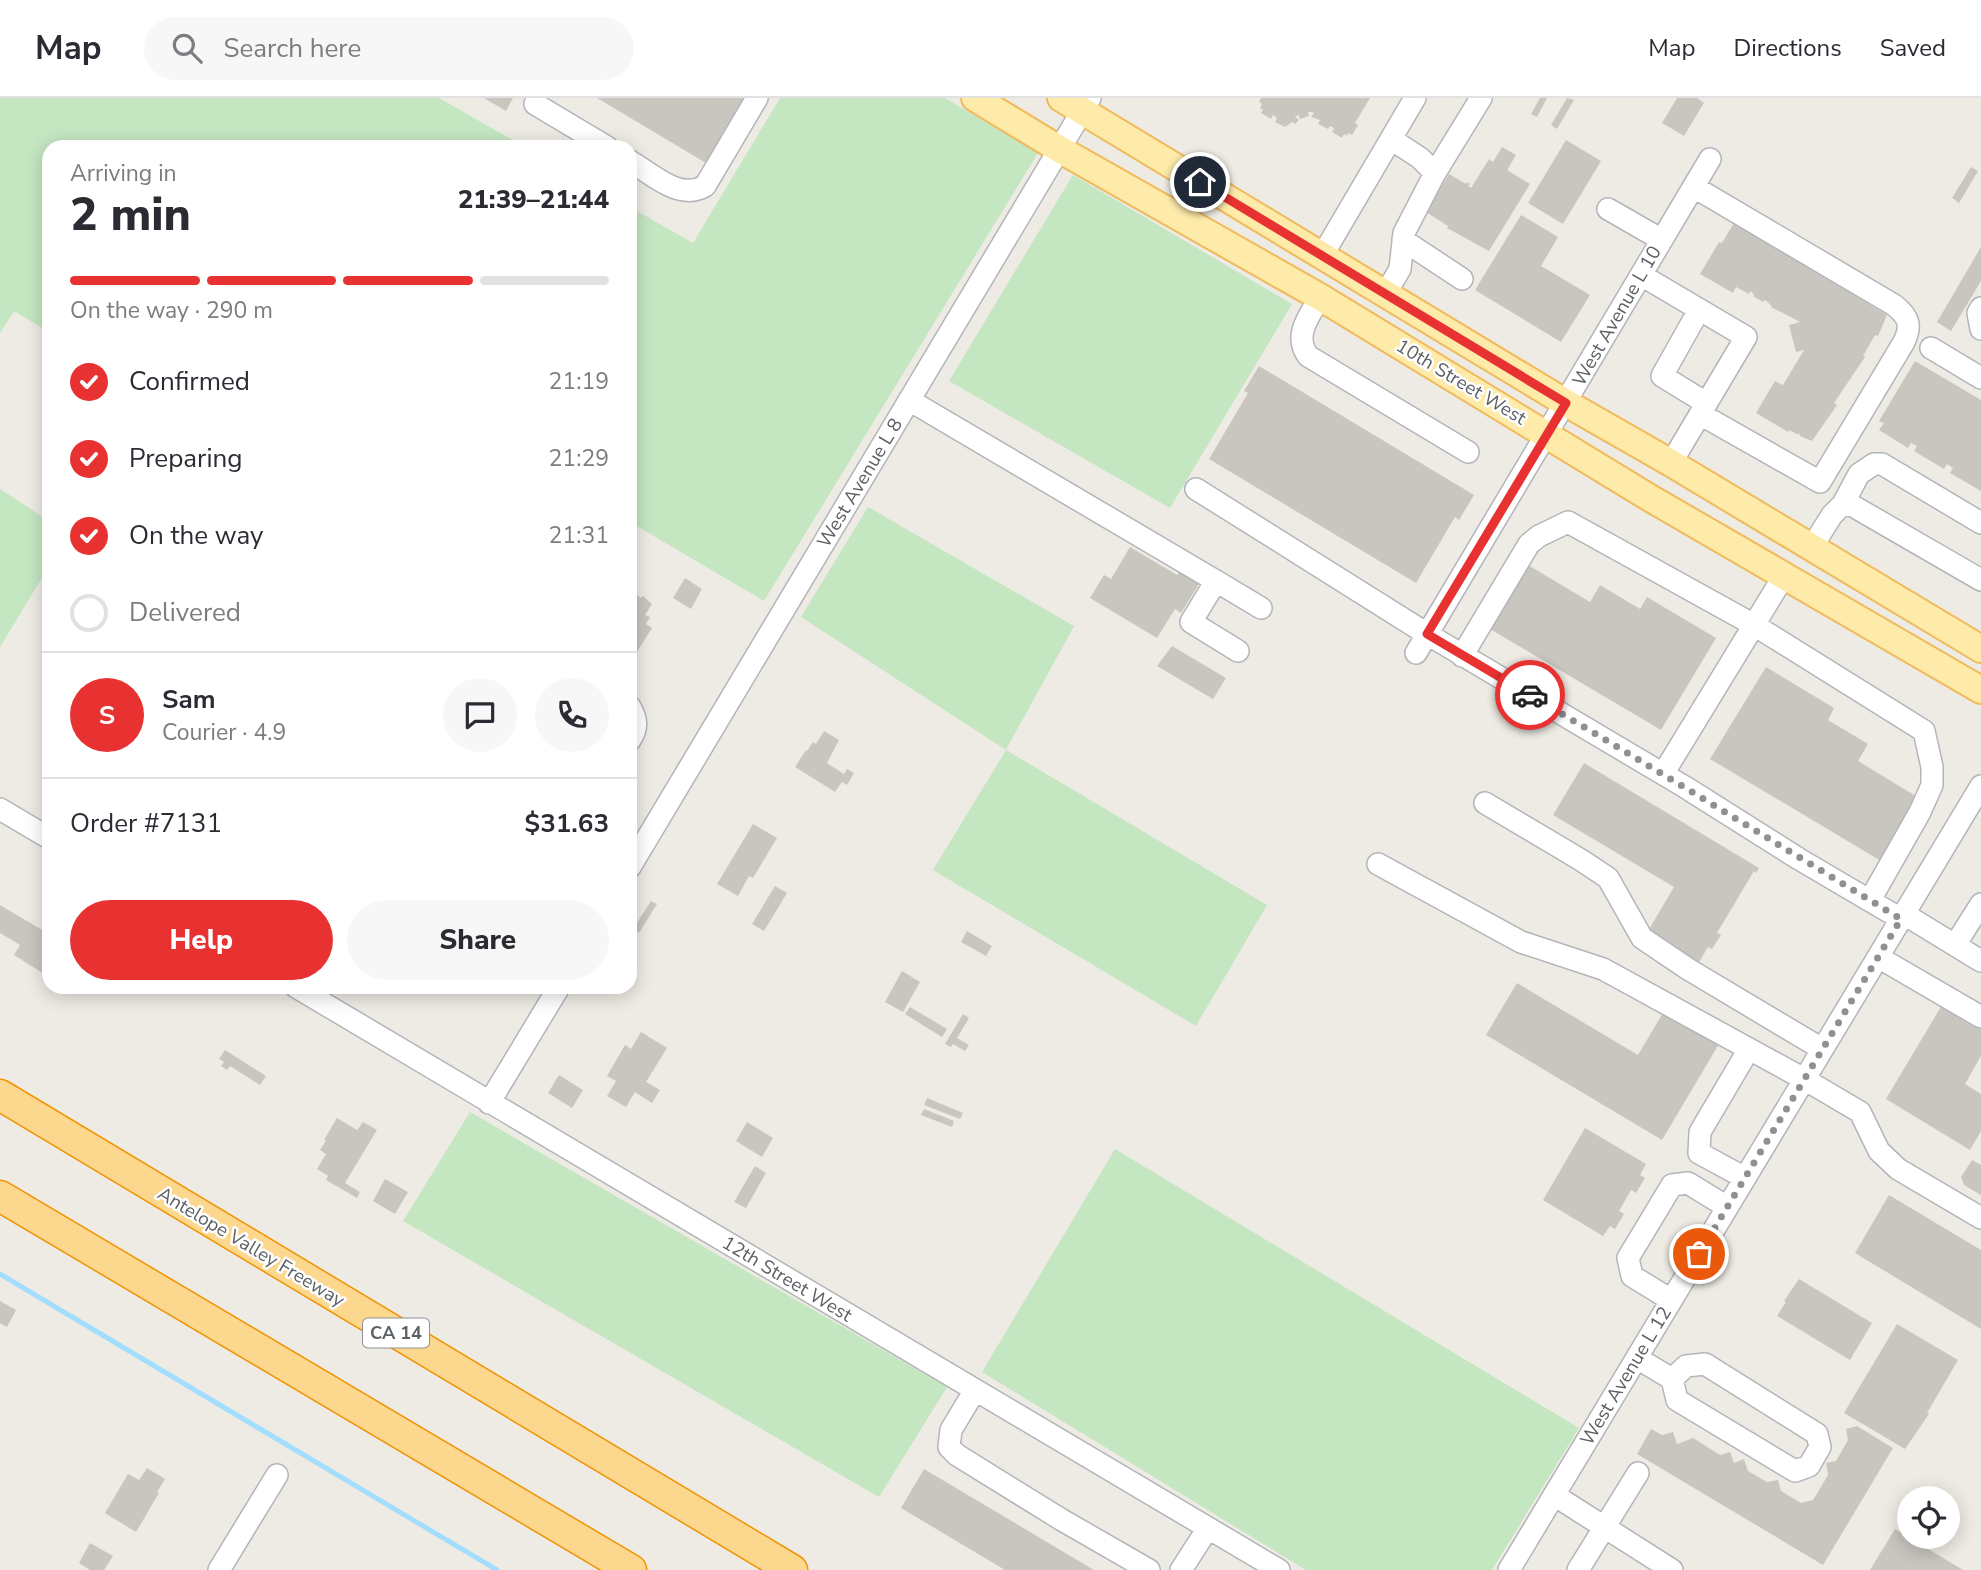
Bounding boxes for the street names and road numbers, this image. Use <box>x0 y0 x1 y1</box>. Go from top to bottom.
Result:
street label: West Avenue L 10 <box>1566 241 1668 391</box>
street label: 10th Street West <box>1391 333 1531 431</box>
street label: West Avenue L 8 <box>811 413 909 553</box>
street label: Antelope Valley Freeway <box>153 1181 350 1313</box>
street label: 12th Street West <box>717 1230 857 1328</box>
street label: West Avenue L 12 <box>1574 1302 1678 1450</box>
road number: CA 14 <box>363 1318 429 1348</box>

